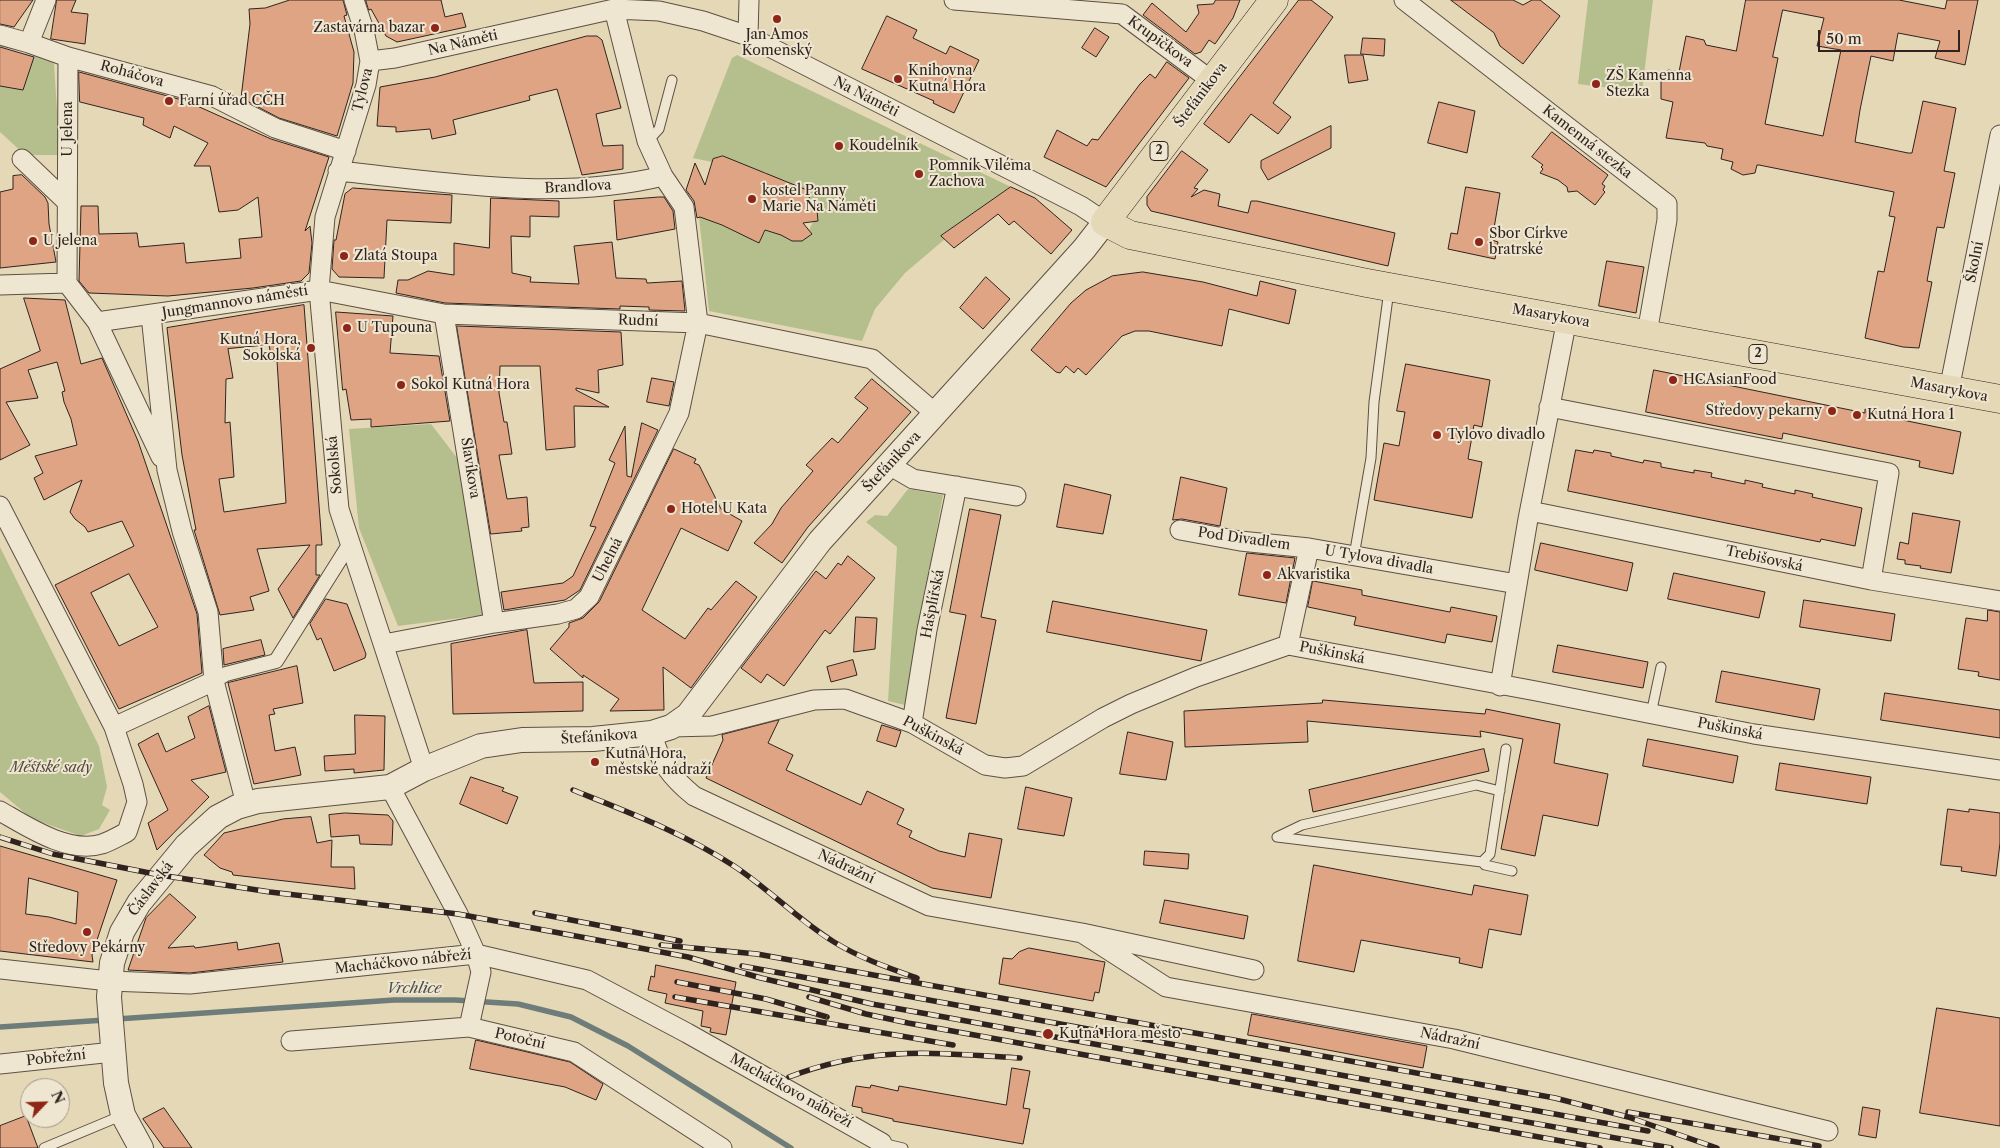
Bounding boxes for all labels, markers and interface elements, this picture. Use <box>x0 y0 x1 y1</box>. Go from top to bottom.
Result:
marker: Jan Amos Komenský <box>771 13 783 25</box>
street label: Krupičkova <box>1124 13 1196 71</box>
place label: Zastavárna bazar <box>314 20 425 36</box>
scale bar <box>1820 20 1962 52</box>
marker: Zastavárna bazar <box>429 22 441 34</box>
street label: Na Náměti <box>427 27 499 59</box>
place label: Jan Amos Komenský <box>742 27 812 59</box>
text: 50 m <box>1826 29 1862 48</box>
street label: Roháčova <box>98 57 166 91</box>
street label: Štefánikova <box>1171 59 1231 131</box>
place label: Knihovna Kutná Hora <box>908 63 986 95</box>
street label: Tylova <box>349 66 377 114</box>
place label: ZŠ Kamenna Stezka <box>1606 68 1692 100</box>
street label: Na Náměti <box>831 73 901 121</box>
marker: Knihovna Kutná Hora <box>892 73 904 85</box>
marker: ZŠ Kamenna Stezka <box>1590 78 1602 90</box>
place label: Farní úřad CČH <box>179 93 285 109</box>
marker: Farní úřad CČH <box>163 95 175 107</box>
street label: U Jelena <box>60 101 76 157</box>
street label: Kamenná stezka <box>1539 102 1635 182</box>
place label: Koudelník <box>849 138 918 154</box>
marker: Koudelník <box>833 140 845 152</box>
road number: 2 <box>1150 142 1168 160</box>
place label: Pomník Viléma Zachova <box>929 158 1031 190</box>
marker: Pomník Viléma Zachova <box>913 168 925 180</box>
street label: Brandlova <box>544 177 612 197</box>
place label: kostel Panny Marie Na Náměti <box>762 183 876 216</box>
marker: kostel Panny Marie Na Náměti <box>746 193 758 205</box>
place label: Sbor Církve bratrské <box>1489 226 1568 258</box>
place label: U jelena <box>43 233 98 249</box>
marker: U jelena <box>27 235 39 247</box>
marker: Sbor Církve bratrské <box>1473 236 1485 248</box>
street label: Školní <box>1963 240 1987 284</box>
place label: Zlatá Stoupa <box>354 248 438 264</box>
marker: Zlatá Stoupa <box>338 250 350 262</box>
street label: Jungmannovo náměstí <box>161 282 309 322</box>
street label: Masarykova <box>1511 301 1591 331</box>
street label: Rudní <box>618 312 658 330</box>
place label: U Tupouna <box>357 320 432 336</box>
marker: U Tupouna <box>341 322 353 334</box>
place label: Kutná Hora, Sokolská <box>220 332 301 364</box>
marker: Kutná Hora, Sokolská <box>305 342 317 354</box>
road number: 2 <box>1749 344 1767 364</box>
place label: HCAsianFood <box>1683 372 1777 388</box>
marker: HCAsianFood <box>1667 374 1679 386</box>
street label: Masarykova <box>1909 374 1989 406</box>
place label: Sokol Kutná Hora <box>411 377 530 393</box>
marker: Sokol Kutná Hora <box>395 379 407 391</box>
place label: Středovy pekarny <box>1706 403 1822 419</box>
marker: Středovy pekarny <box>1826 405 1838 417</box>
place label: Kutná Hora 1 <box>1867 407 1954 423</box>
marker: Kutná Hora 1 <box>1851 409 1863 421</box>
place label: Tylovo divadlo <box>1447 427 1545 443</box>
street label: Štefánikova <box>860 428 924 496</box>
marker: Tylovo divadlo <box>1431 429 1443 441</box>
street label: Sokolská <box>324 435 346 495</box>
street label: Slavíkova <box>457 436 483 500</box>
place label: Hotel U Kata <box>681 501 767 517</box>
marker: Hotel U Kata <box>665 503 677 515</box>
street label: Pod Divadlem <box>1197 524 1291 554</box>
street label: Uhelná <box>590 535 626 585</box>
street label: U Tylova divadla <box>1323 542 1435 578</box>
street label: Trebišovská <box>1724 543 1804 575</box>
place label: Akvaristika <box>1277 567 1350 583</box>
street label: Hašplířská <box>918 568 948 640</box>
marker: Akvaristika <box>1261 569 1273 581</box>
street label: Puškinská <box>1298 638 1366 668</box>
street label: Puškinská <box>900 713 966 759</box>
street label: Puškinská <box>1696 714 1764 744</box>
street label: Štefánikova <box>560 726 638 748</box>
place label: Kutná Hora, městské nádraží <box>605 746 711 779</box>
marker: Kutná Hora, městské nádraží <box>589 756 601 768</box>
park label: Městské sady <box>10 760 92 776</box>
street label: Nádražní <box>815 847 877 887</box>
street label: Čáslavská <box>125 858 177 920</box>
marker: Středovy Pekárny <box>81 926 93 938</box>
place label: Středovy Pekárny <box>29 940 145 956</box>
street label: Macháčkovo nábřeží <box>334 946 472 978</box>
water label: Vrchlice <box>386 980 442 998</box>
street label: Nádražní <box>1419 1024 1481 1054</box>
street label: Potoční <box>493 1025 547 1053</box>
place label: Kutná Hora město <box>1059 1026 1181 1042</box>
marker: Kutná Hora město <box>1041 1027 1055 1041</box>
street label: Pobřežní <box>25 1047 87 1069</box>
street label: Macháčkovo nábřeží <box>727 1050 855 1132</box>
north arrow <box>20 1078 70 1128</box>
text: N <box>47 1088 68 1107</box>

